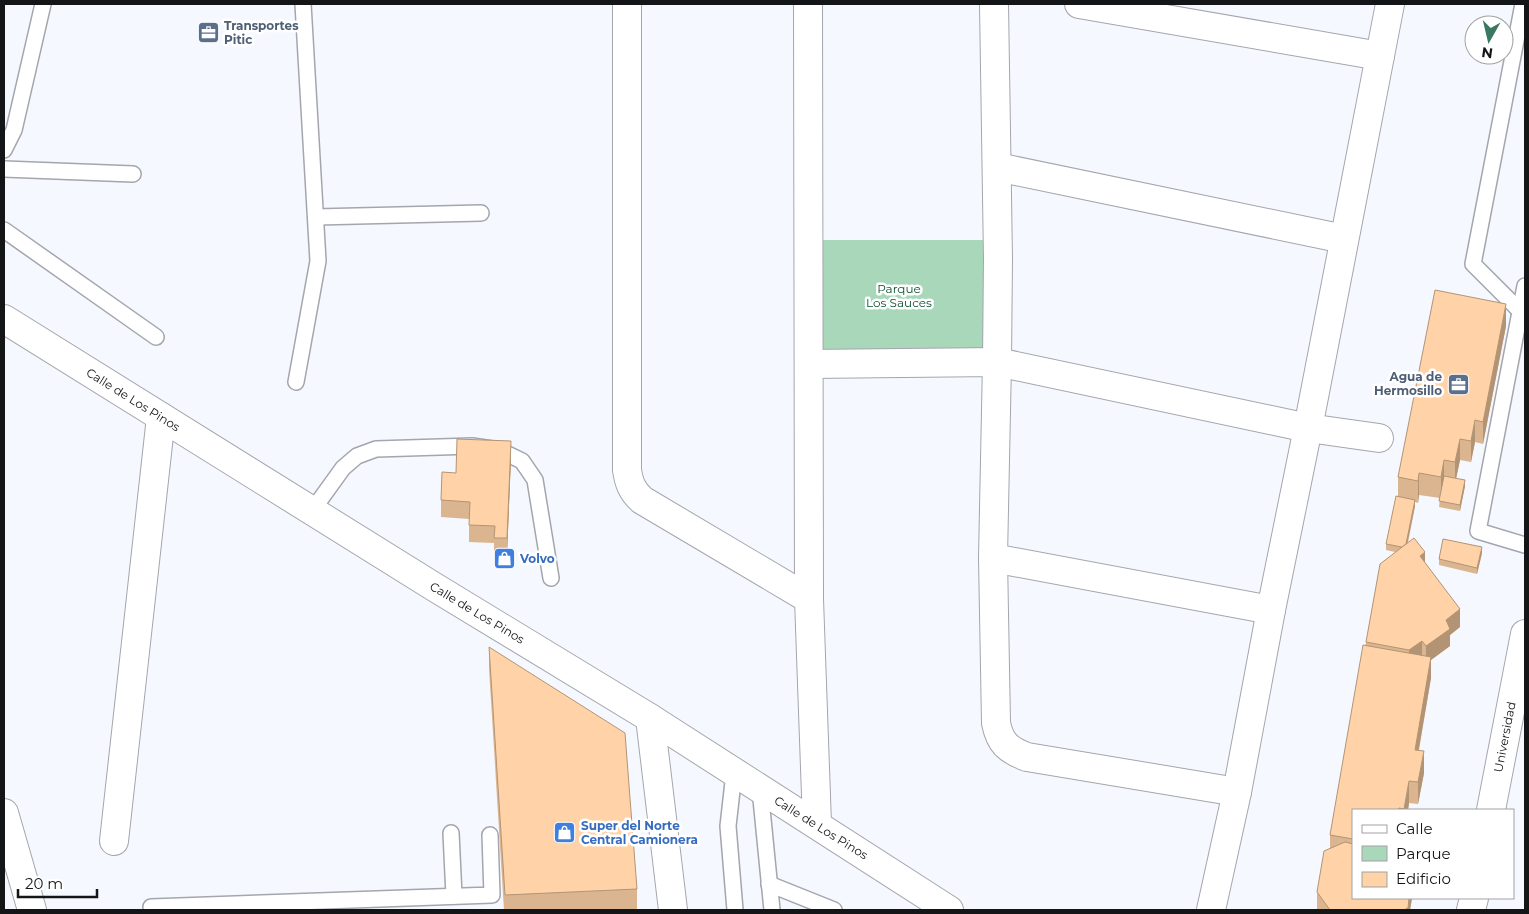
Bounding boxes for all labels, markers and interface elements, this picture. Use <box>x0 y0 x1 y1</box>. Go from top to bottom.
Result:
north arrow <box>1464 15 1514 65</box>
place label: Transportes Pitic <box>224 18 299 47</box>
office icon: Transportes Pitic <box>196 21 220 45</box>
text: N <box>1480 43 1494 63</box>
park label: Parque Los Sauces <box>866 281 932 310</box>
street label: Calle de Los Pinos <box>84 365 183 435</box>
place label: Agua de Hermosillo <box>1374 369 1442 398</box>
office icon: Agua de Hermosillo <box>1446 372 1470 396</box>
shop icon: Volvo <box>492 547 516 571</box>
place label: Volvo <box>519 551 555 566</box>
street label: Calle de Los Pinos <box>427 578 527 647</box>
street label: Universidad <box>1490 700 1519 773</box>
street label: Calle de Los Pinos <box>772 793 871 863</box>
legend <box>1352 809 1514 899</box>
place label: Super del Norte Central Camionera <box>581 818 698 847</box>
text: Calle <box>1396 819 1433 838</box>
shop icon: Super del Norte Central Camionera <box>553 821 577 845</box>
text: Parque <box>1396 844 1451 863</box>
scale bar <box>18 866 96 898</box>
text: Edificio <box>1396 869 1451 888</box>
text: 20 m <box>25 874 63 893</box>

